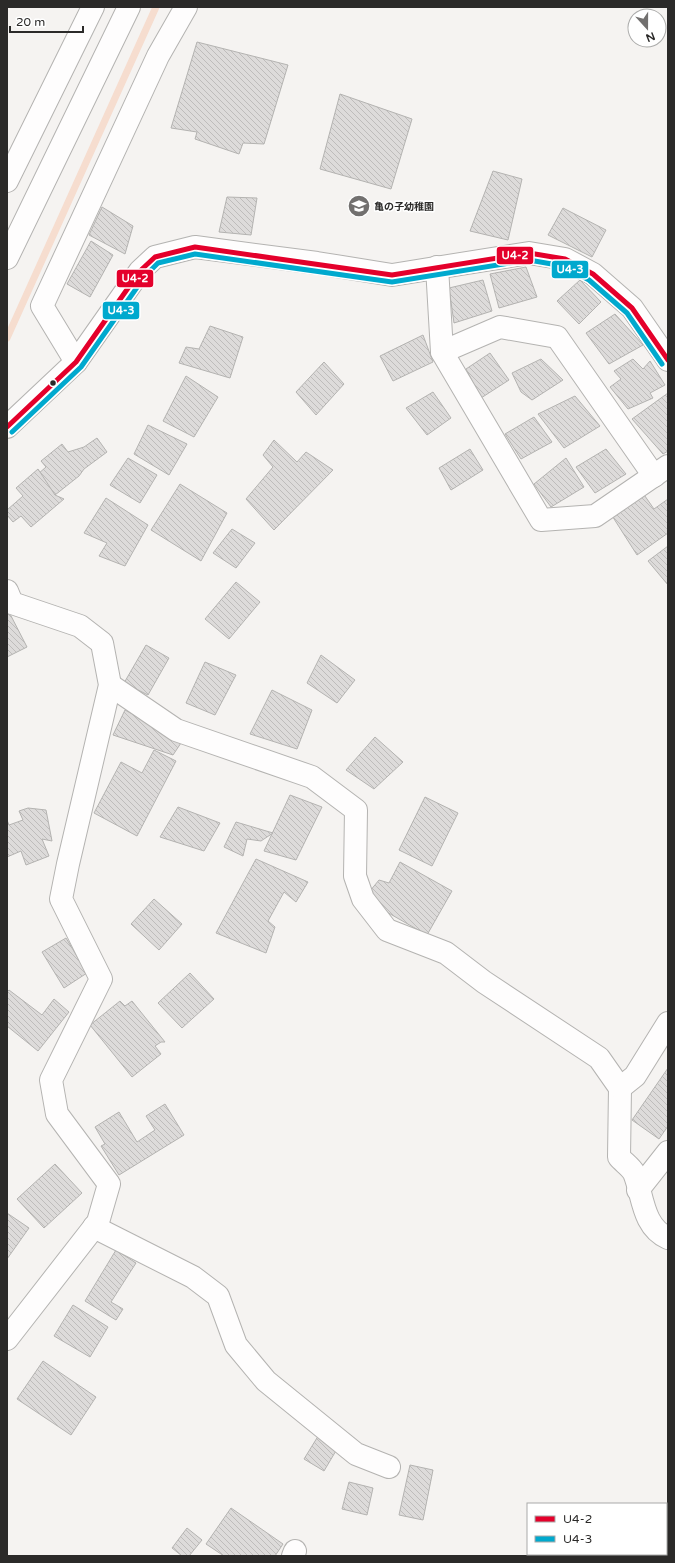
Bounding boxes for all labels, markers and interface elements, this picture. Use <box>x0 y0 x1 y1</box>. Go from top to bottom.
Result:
scale bar <box>10 8 83 34</box>
north arrow <box>627 8 667 48</box>
text: 20 m <box>16 15 45 29</box>
text: N <box>644 29 657 45</box>
school or university icon: 亀の子幼稚園 <box>346 193 372 219</box>
place label: 亀の子幼稚園 <box>374 201 434 213</box>
line badge: U4-2 <box>496 246 534 265</box>
text: U4-2 <box>502 249 528 262</box>
line badge: U4-3 <box>551 260 589 279</box>
text: U4-3 <box>557 263 583 276</box>
line badge: U4-2 <box>116 269 154 288</box>
text: U4-2 <box>122 272 148 285</box>
line badge: U4-3 <box>102 301 140 320</box>
text: U4-3 <box>108 304 134 317</box>
unlabelled marker <box>48 378 58 388</box>
legend <box>527 1503 667 1555</box>
text: U4-2 <box>563 1512 592 1526</box>
text: U4-3 <box>563 1532 592 1546</box>

